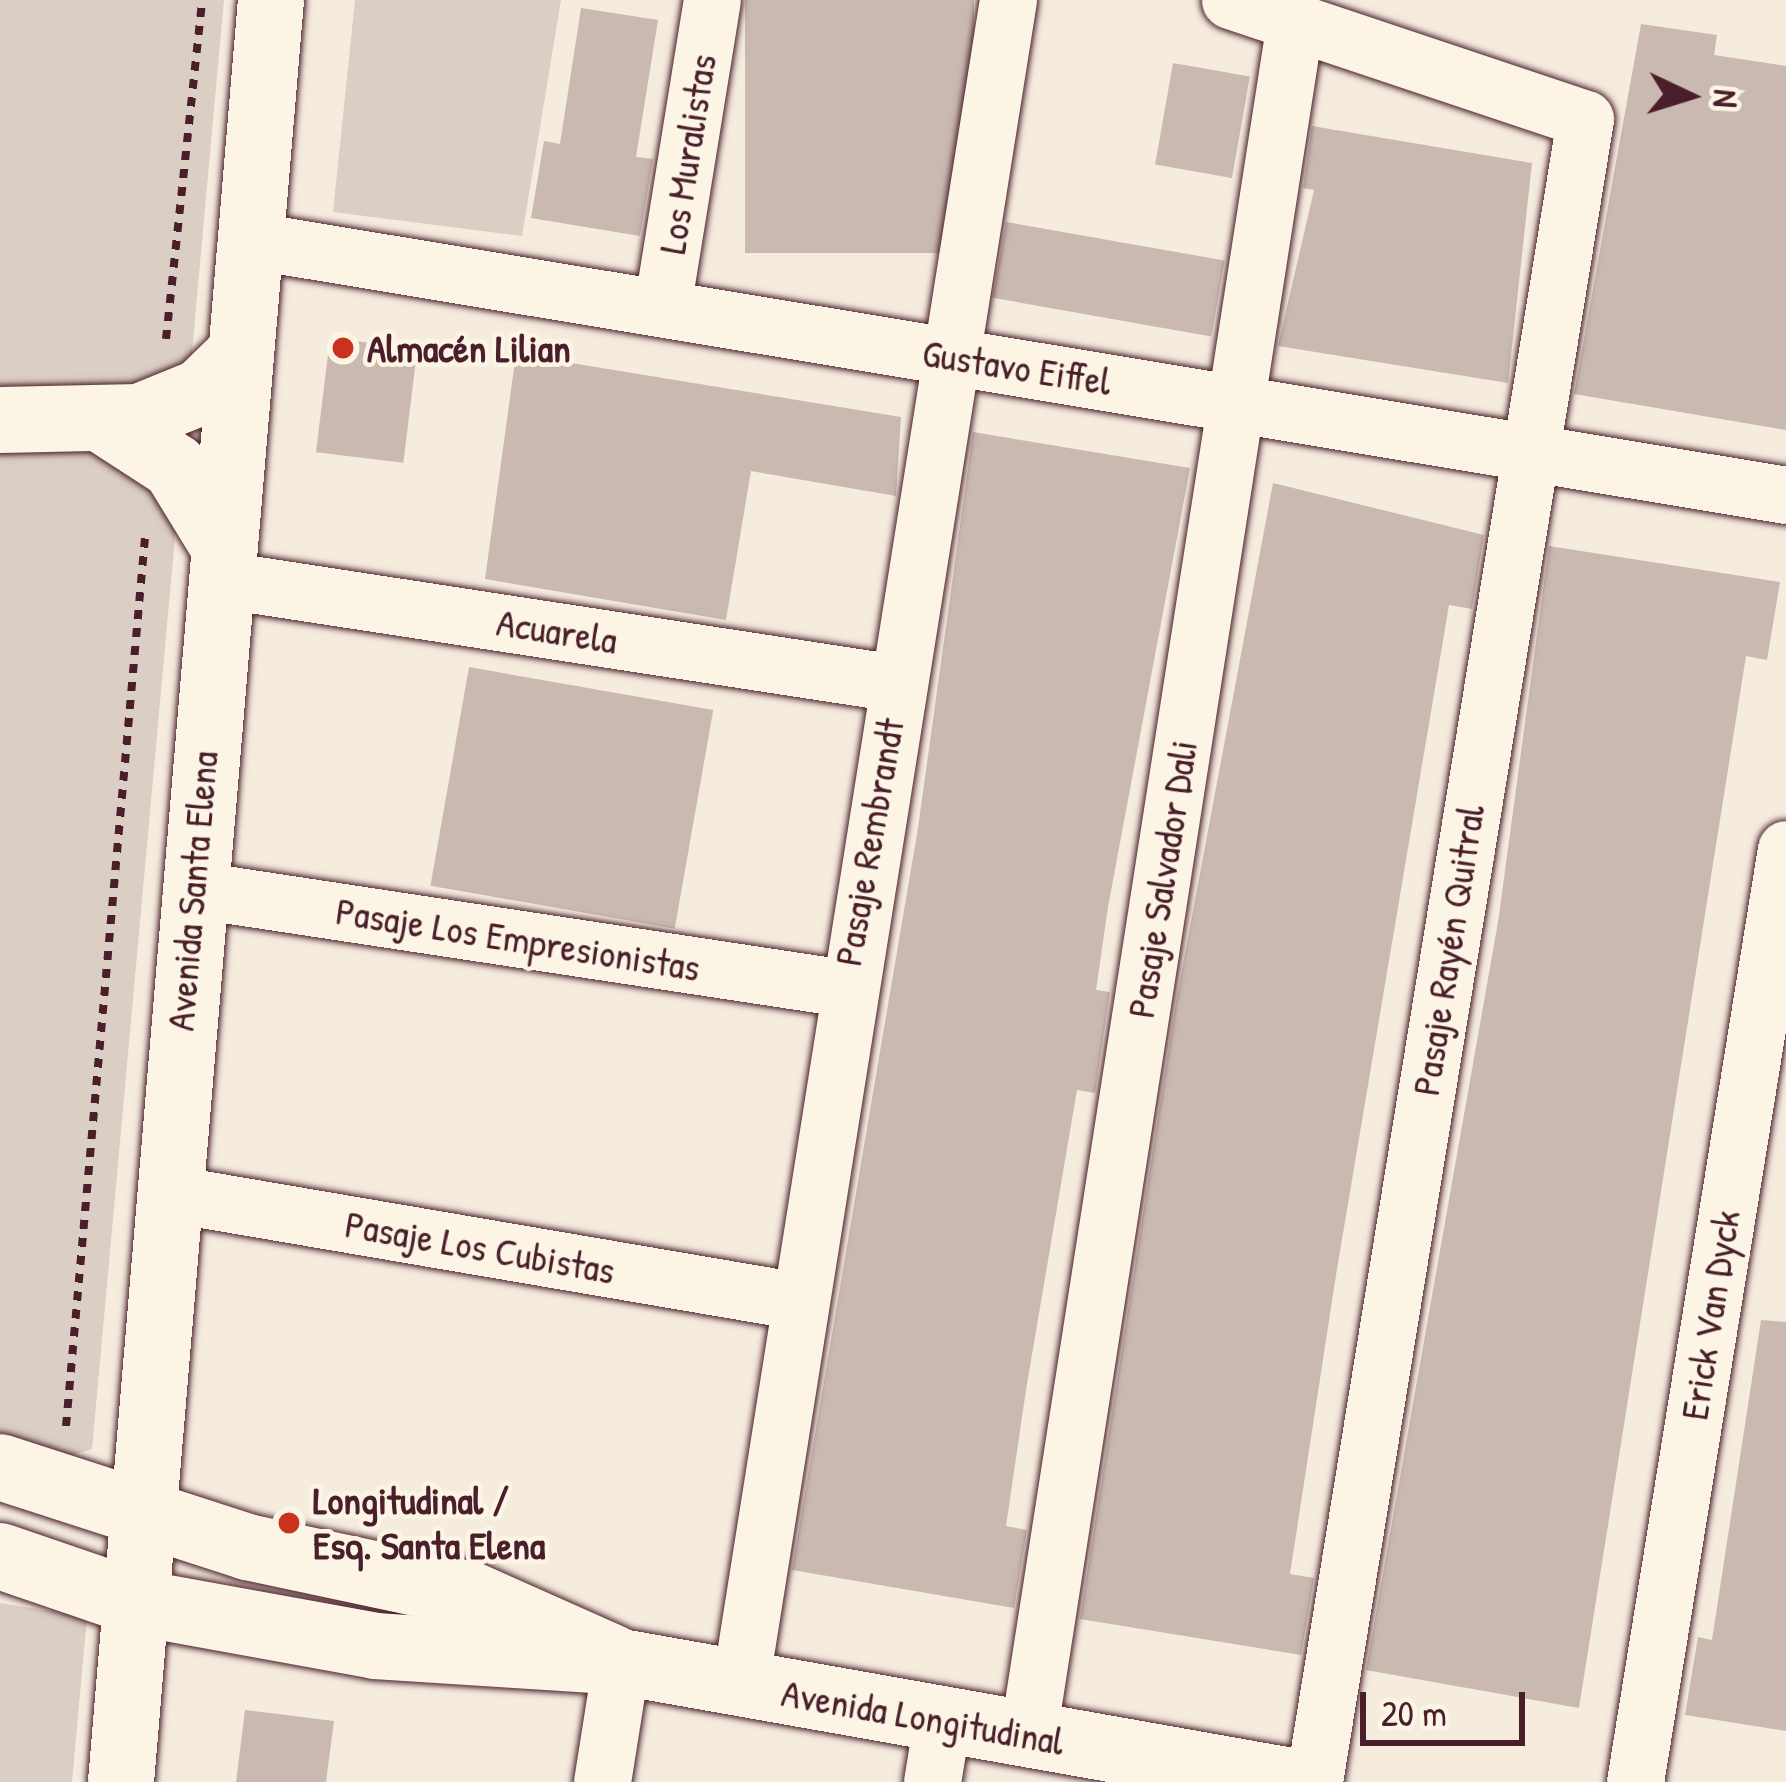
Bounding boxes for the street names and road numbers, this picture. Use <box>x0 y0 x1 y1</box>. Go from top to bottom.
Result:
street label: Los Muralistas <box>648 51 726 257</box>
street label: Gustavo Eiffel <box>919 329 1115 405</box>
street label: Acuarela <box>493 598 621 664</box>
street label: Pasaje Rembrandt <box>824 715 914 969</box>
street label: Pasaje Salvador Dali <box>1117 737 1207 1021</box>
street label: Avenida Santa Elena <box>156 749 228 1033</box>
street label: Pasaje Rayén Quitral <box>1402 801 1494 1099</box>
street label: Pasaje Los Empresionistas <box>333 887 703 991</box>
street label: Pasaje Los Cubistas <box>342 1200 618 1294</box>
street label: Erick Van Dyck <box>1670 1207 1750 1423</box>
street label: Avenida Longitudinal <box>778 1669 1068 1765</box>

